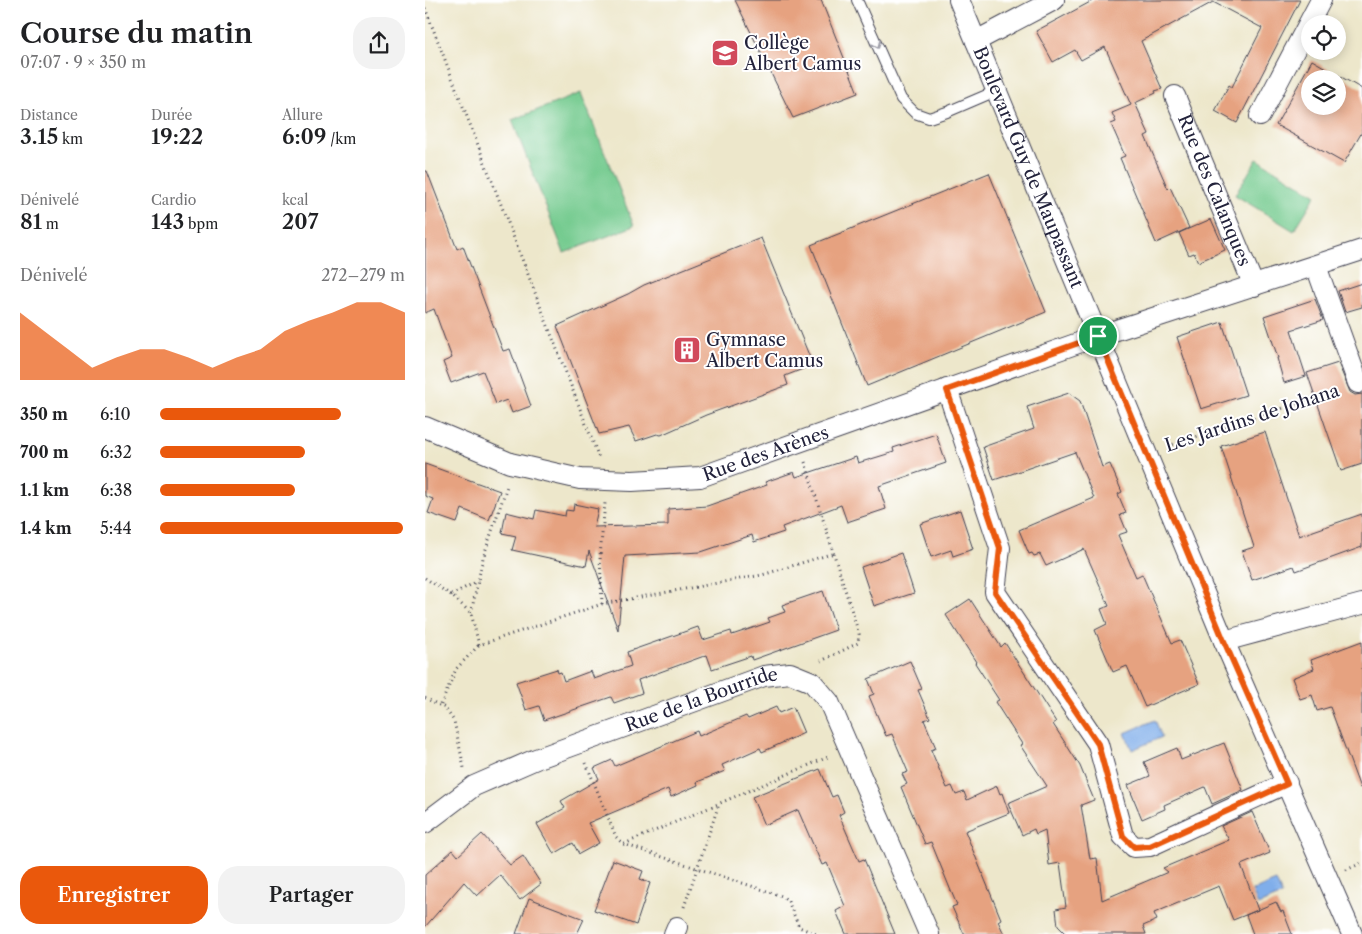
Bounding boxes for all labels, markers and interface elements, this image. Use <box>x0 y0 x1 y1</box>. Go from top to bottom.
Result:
map controls <box>1301 15 1346 115</box>
button: locate <box>1301 15 1346 60</box>
text: Course du matin <box>20 16 253 50</box>
button: share <box>353 17 405 69</box>
place label: Collège Albert Camus <box>743 32 861 75</box>
school or university icon: Collège Albert Camus <box>710 38 740 68</box>
one-way arrow <box>870 40 881 49</box>
street label: Boulevard Guy de Maupassant <box>968 43 1088 292</box>
text: 07:07 · 9 × 350 m <box>20 52 146 72</box>
button: layers <box>1301 70 1346 115</box>
text: Distance <box>20 106 78 124</box>
text: Durée <box>151 106 192 124</box>
text: Allure <box>282 106 323 124</box>
street label: Rue des Calanques <box>1173 111 1255 269</box>
text: 3.15 <box>20 124 58 149</box>
text: 19:22 <box>151 124 203 149</box>
text: 6:09 <box>282 124 326 149</box>
text: km <box>58 130 83 148</box>
text: /km <box>326 130 356 148</box>
text: Dénivelé <box>20 191 79 209</box>
text: Cardio <box>151 191 196 209</box>
text: kcal <box>282 191 308 209</box>
text: 81 <box>20 209 42 234</box>
text: 143 <box>151 209 184 234</box>
text: 207 <box>282 209 318 234</box>
text: m <box>42 215 59 233</box>
text: bpm <box>184 215 218 233</box>
text: Dénivelé <box>20 265 88 285</box>
text: 272–279 m <box>321 265 405 285</box>
pin <box>1077 315 1119 357</box>
icon: arrive <box>1084 322 1112 350</box>
place label: Gymnase Albert Camus <box>705 329 823 372</box>
building icon: Gymnase Albert Camus <box>672 335 702 365</box>
street label: Les Jardins de Johana <box>1162 379 1343 457</box>
text: 350 m <box>20 404 68 424</box>
text: 6:10 <box>100 404 131 424</box>
street label: Rue des Arènes <box>700 421 832 486</box>
text: 700 m <box>20 442 69 462</box>
text: 6:32 <box>100 442 132 462</box>
text: 1.1 km <box>20 480 69 500</box>
text: 6:38 <box>100 480 132 500</box>
text: 1.4 km <box>20 518 72 538</box>
text: 5:44 <box>100 518 132 538</box>
street label: Rue de la Bourride <box>622 663 779 737</box>
button: Enregistrer <box>20 866 208 924</box>
button: Partager <box>218 866 405 924</box>

